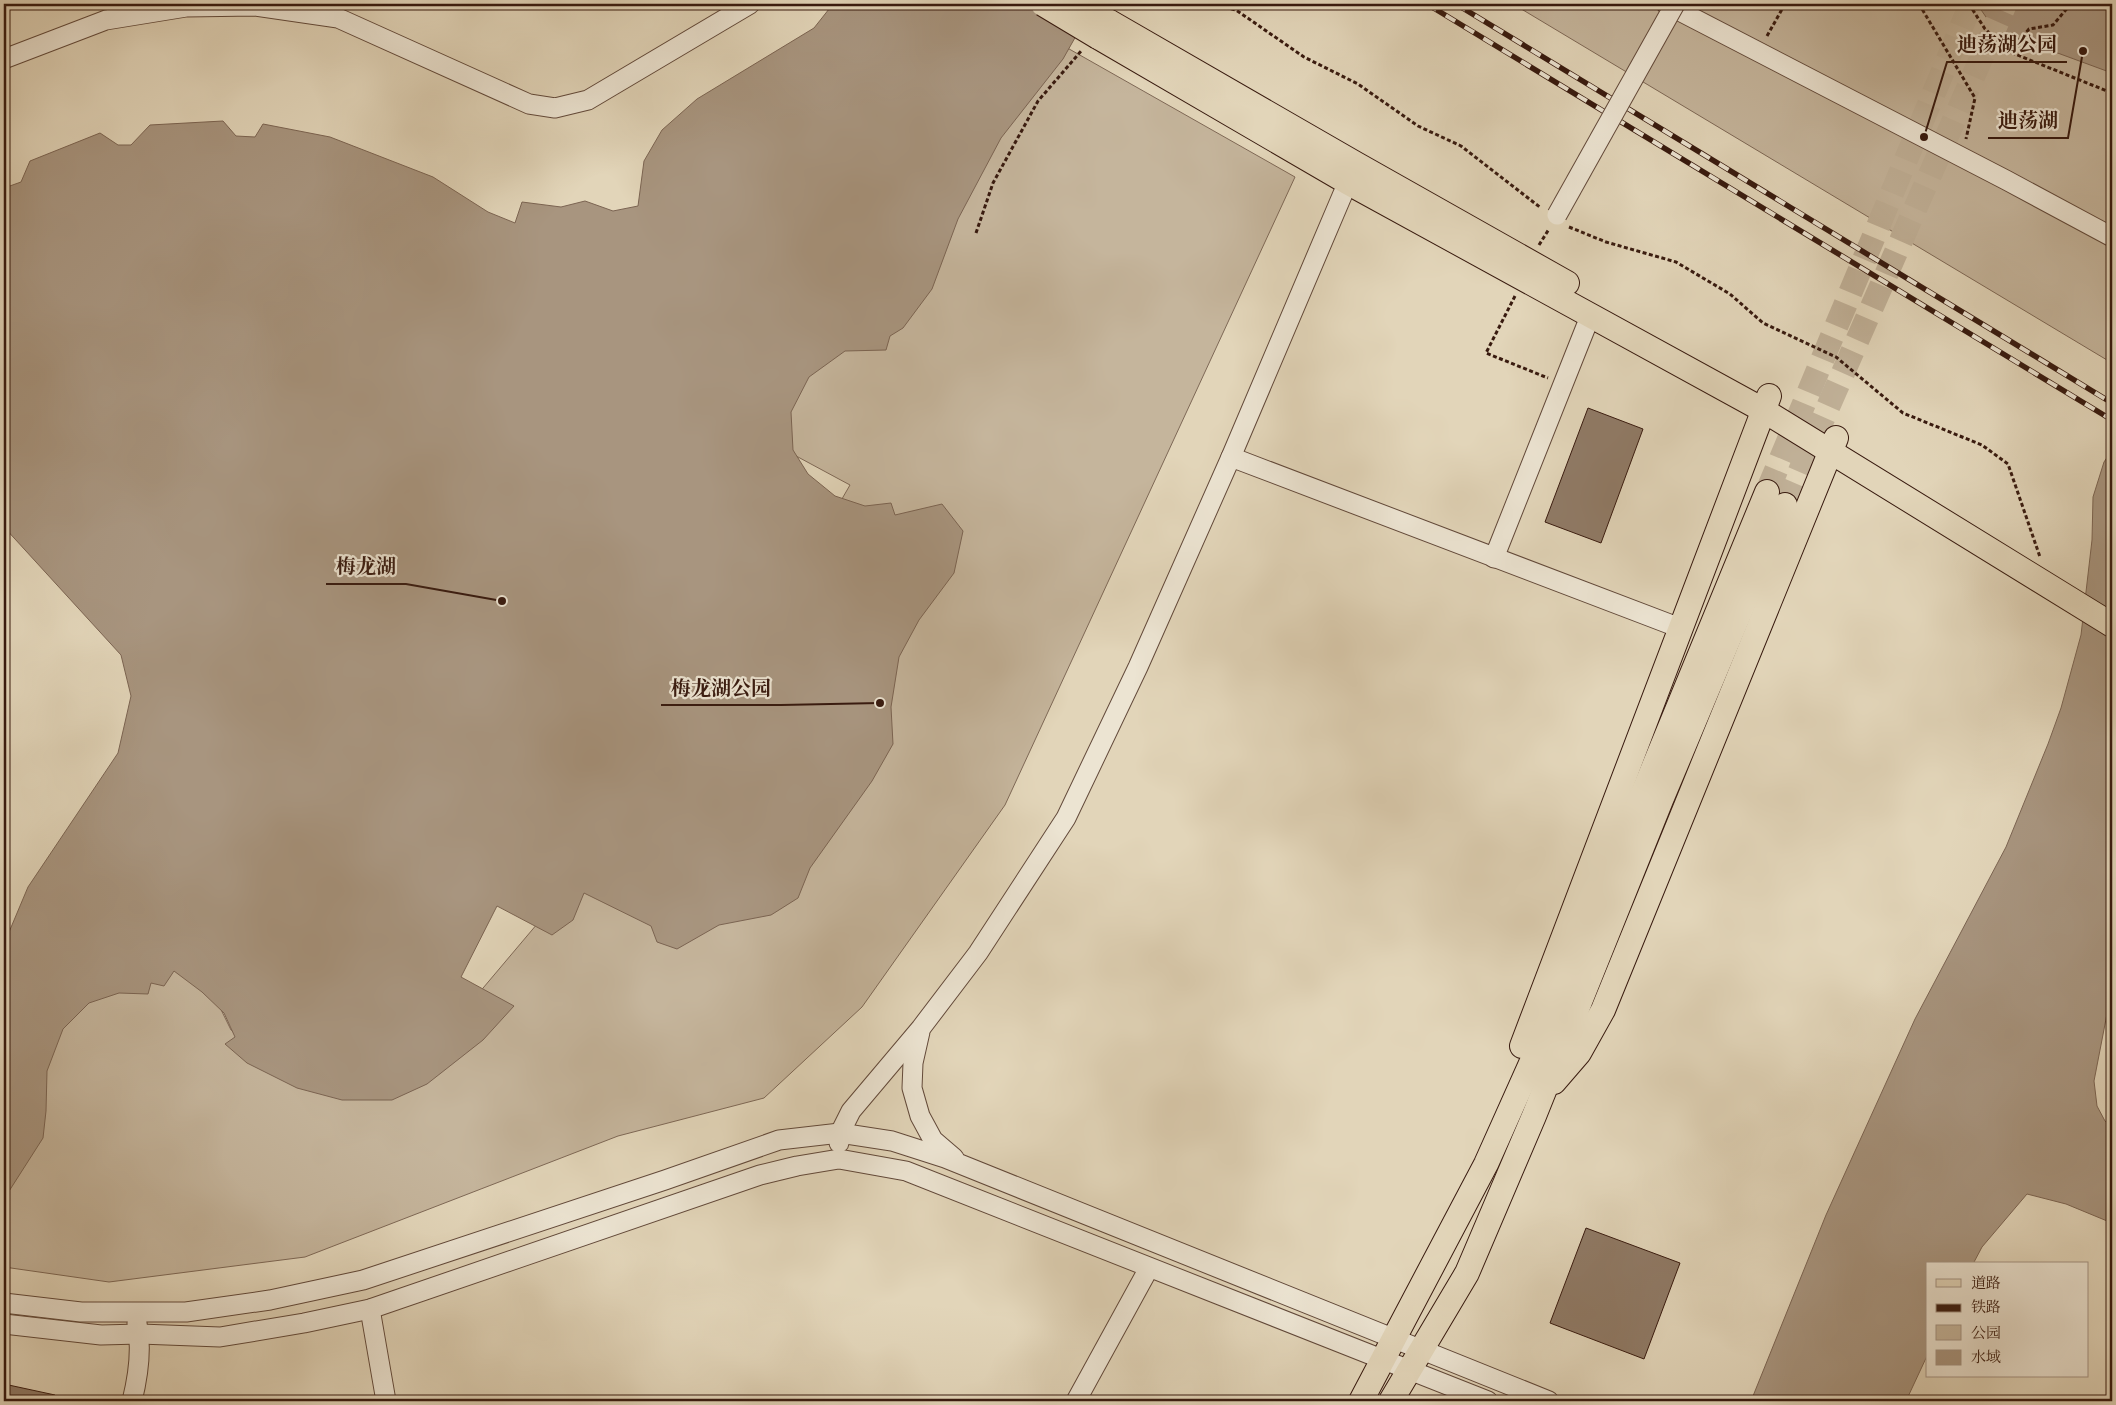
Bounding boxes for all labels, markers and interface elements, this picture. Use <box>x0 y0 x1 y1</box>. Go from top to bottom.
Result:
callout: 迪荡湖公园 <box>1947 27 2067 62</box>
text: 迪荡湖公园 <box>1957 32 2057 61</box>
callout: 迪荡湖 <box>1988 103 2068 138</box>
text: 迪荡湖 <box>1998 108 2058 137</box>
callout: 梅龙湖 <box>326 549 406 584</box>
text: 梅龙湖 <box>336 554 396 583</box>
callout: 梅龙湖公园 <box>661 670 781 705</box>
text: 梅龙湖公园 <box>671 676 771 705</box>
legend <box>1926 1262 2088 1378</box>
text: 道路 <box>1971 1274 2001 1295</box>
text: 铁路 <box>1971 1298 2001 1319</box>
text: 公园 <box>1971 1324 2001 1345</box>
text: 水域 <box>1971 1348 2001 1369</box>

